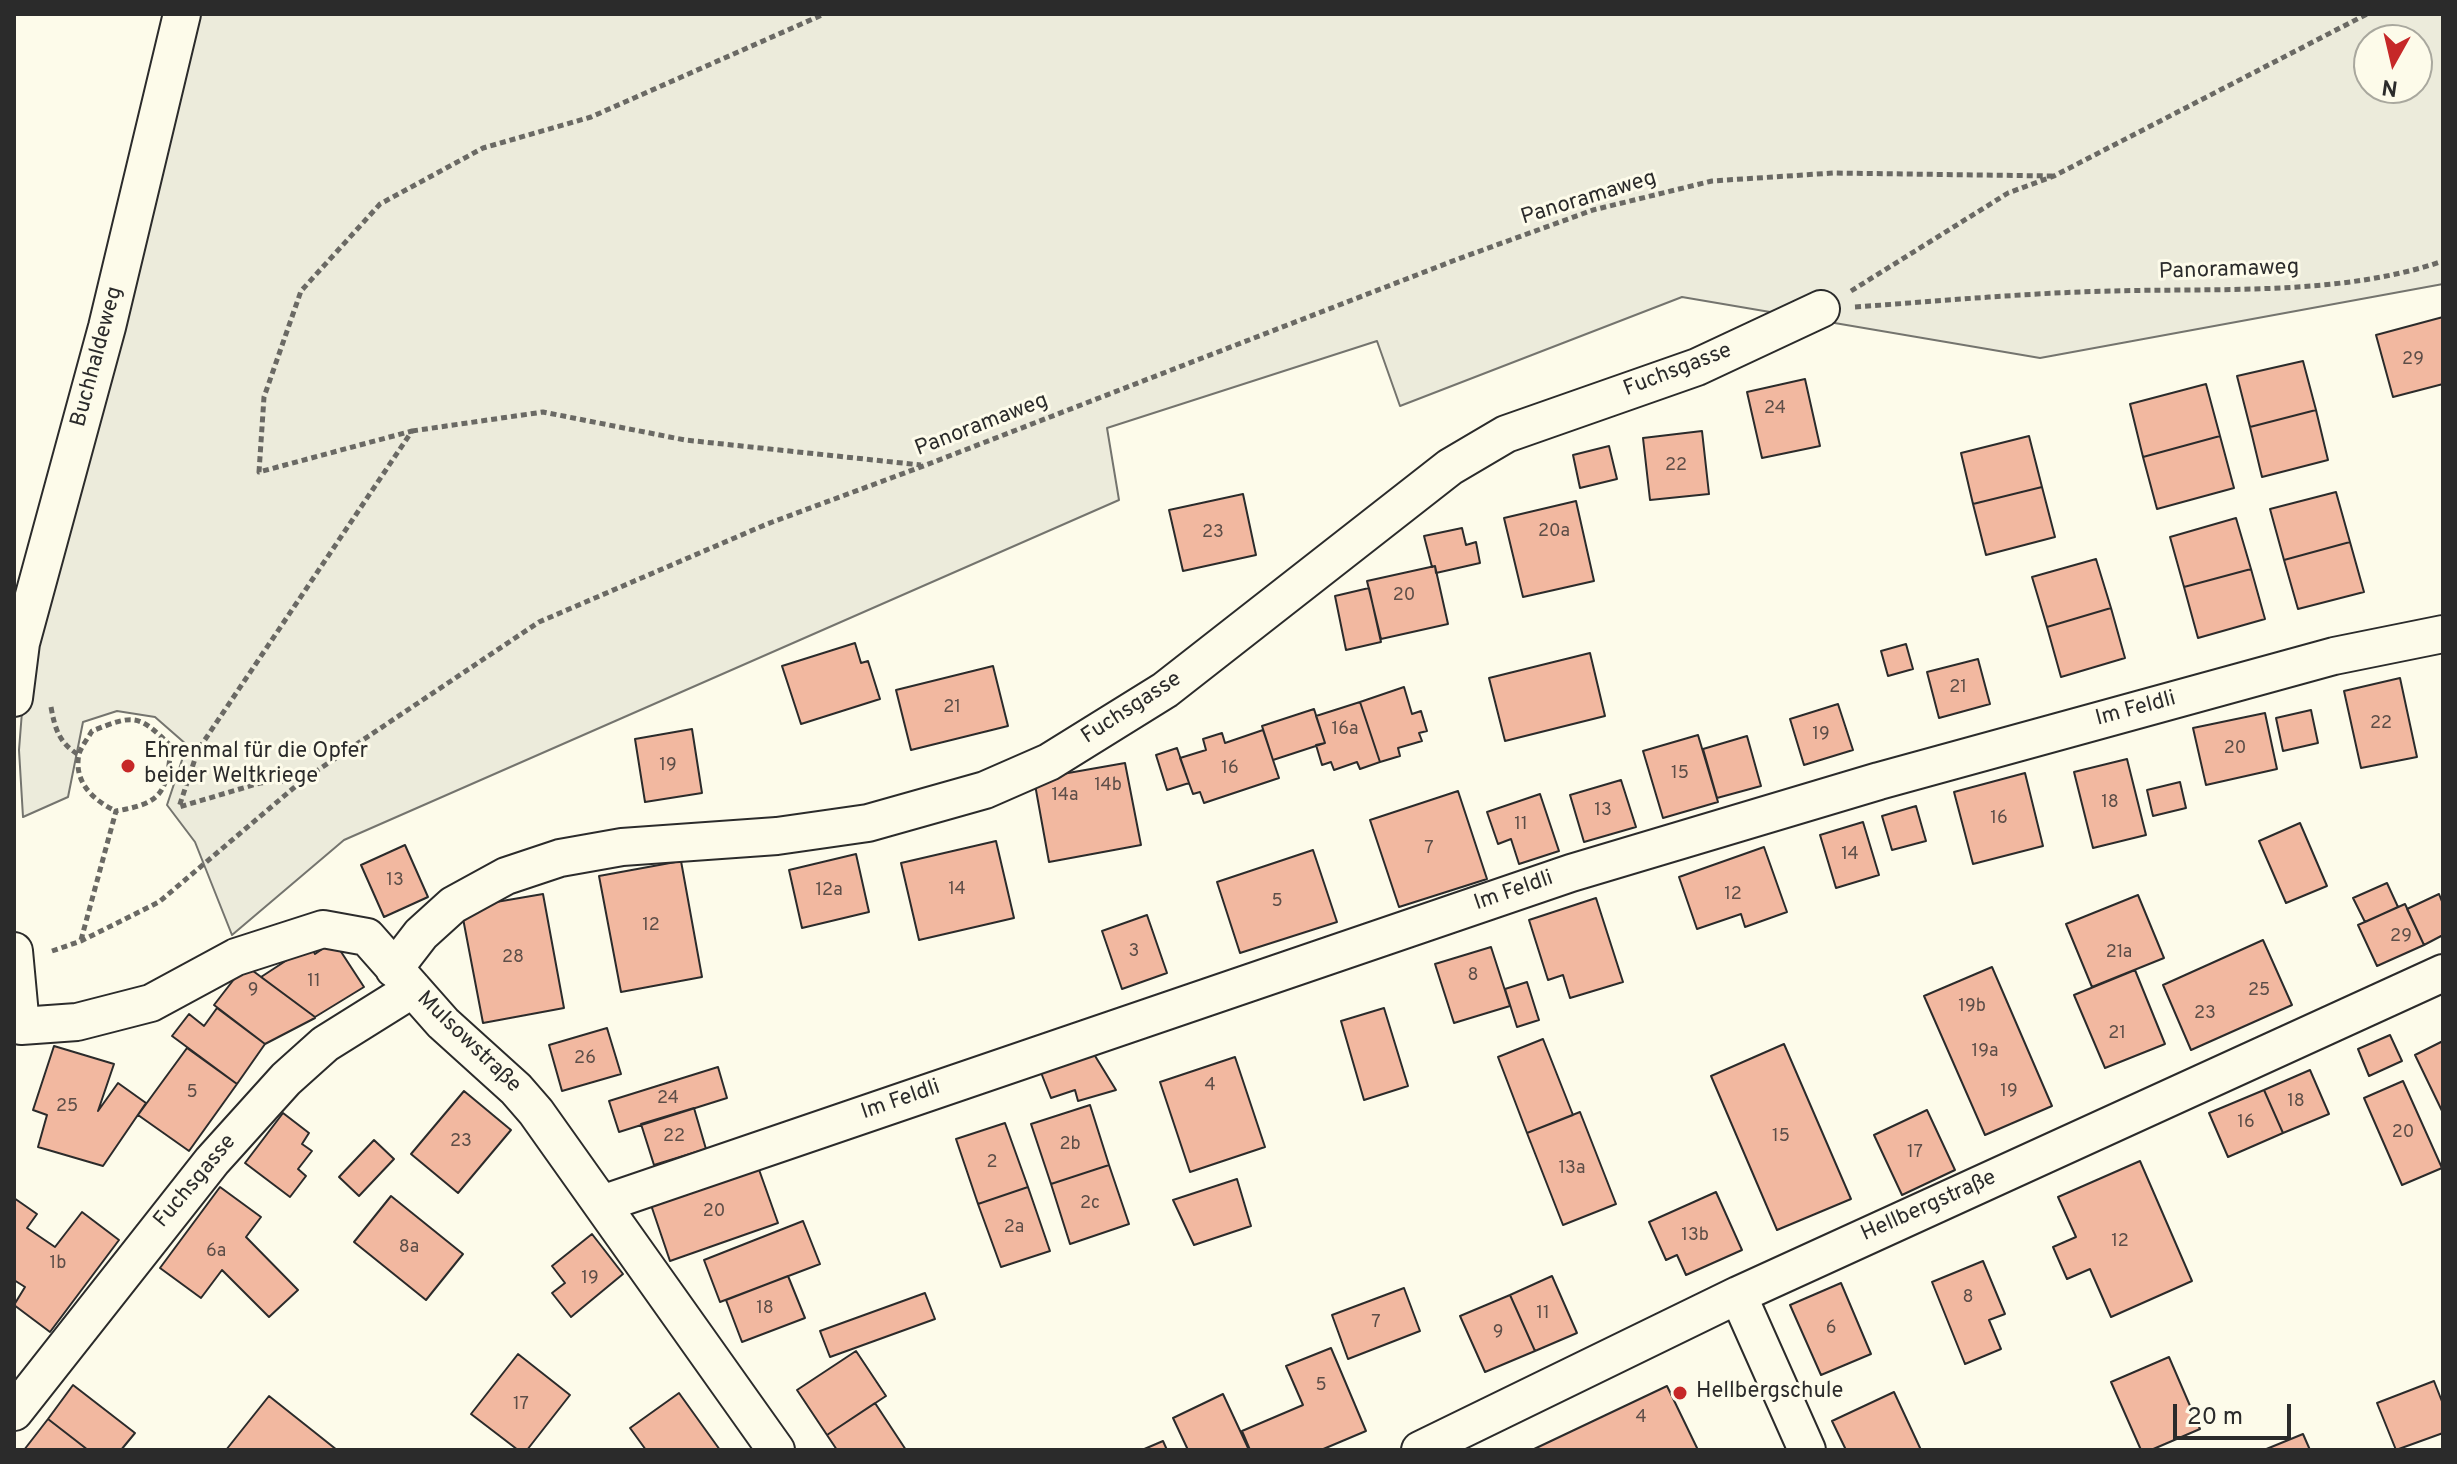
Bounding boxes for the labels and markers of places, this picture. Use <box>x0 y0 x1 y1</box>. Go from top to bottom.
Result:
place label: Ehrenmal für die Opfer beider Weltkriege <box>144 740 368 792</box>
marker: Ehrenmal für die Opfer beider Weltkriege <box>119 757 137 775</box>
place label: Hellbergschule <box>1696 1380 1843 1406</box>
marker: Hellbergschule <box>1671 1384 1689 1402</box>

